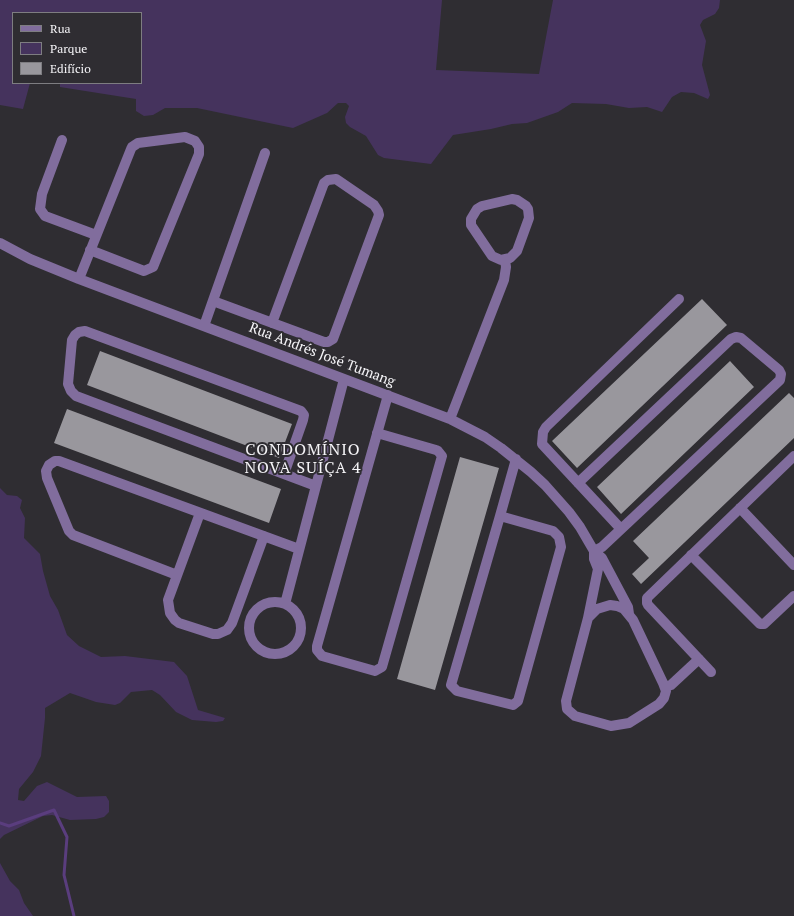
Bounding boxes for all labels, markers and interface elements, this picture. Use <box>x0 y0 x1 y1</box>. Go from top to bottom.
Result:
legend <box>12 12 142 84</box>
text: Rua <box>50 21 71 36</box>
text: Parque <box>50 41 87 56</box>
text: Edifício <box>50 61 91 76</box>
street label: Rua Andrés José Tumang <box>247 319 397 391</box>
district label: CONDOMÍNIO NOVA SUÍÇA 4 <box>244 440 362 478</box>

